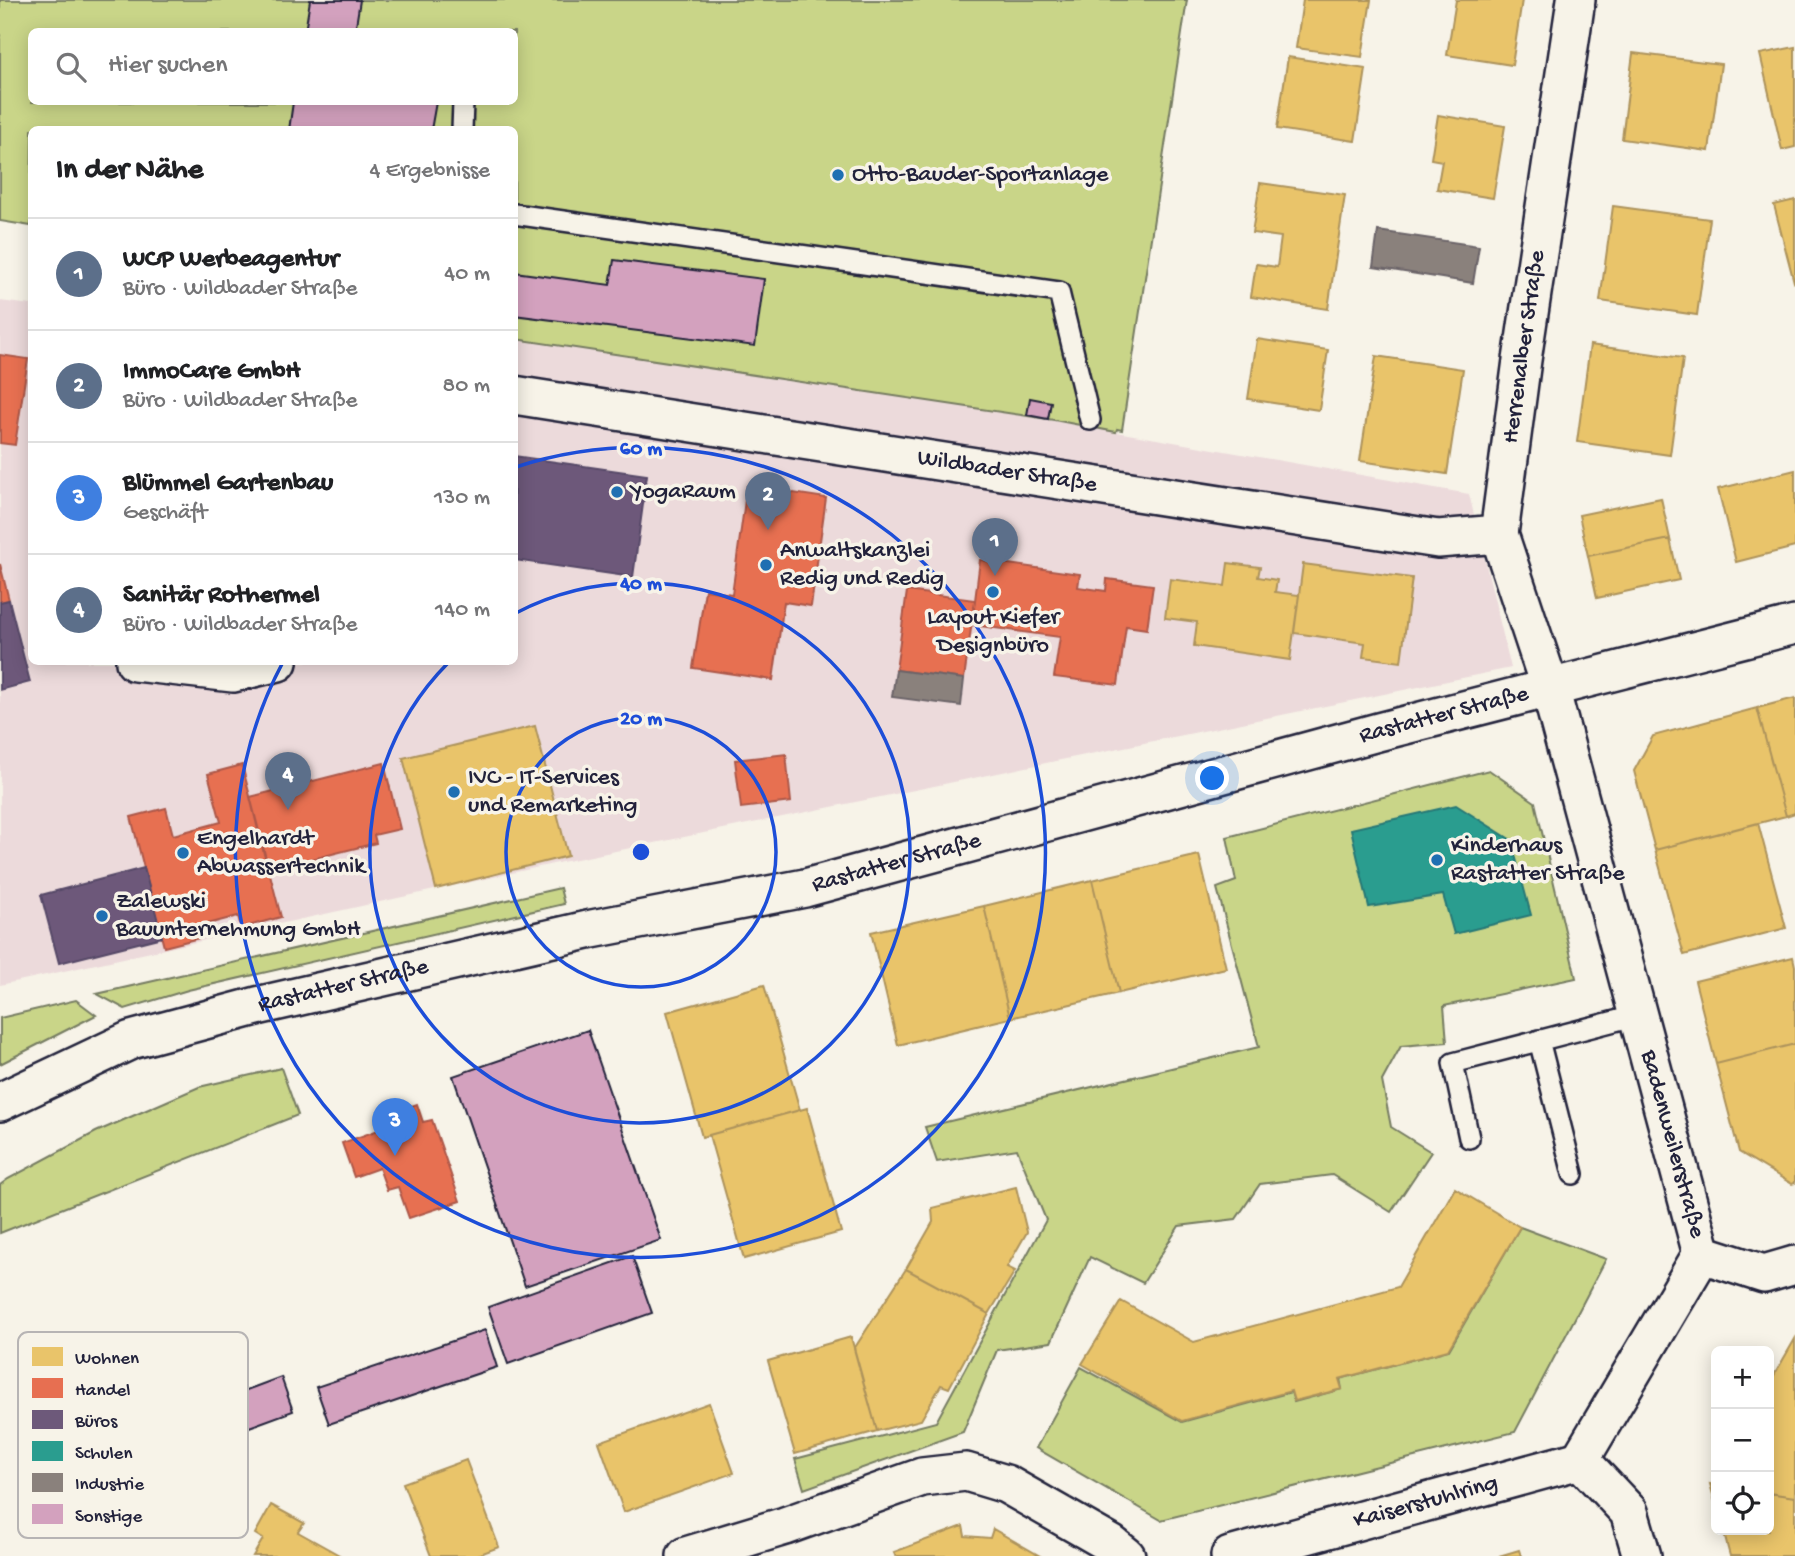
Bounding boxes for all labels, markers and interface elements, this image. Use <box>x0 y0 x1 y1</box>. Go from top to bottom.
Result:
search box <box>28 28 518 105</box>
icon: search <box>52 48 90 86</box>
text: Hier suchen <box>108 51 228 82</box>
text: In der Nähe <box>56 154 203 189</box>
text: 4 Ergebnisse <box>369 158 490 185</box>
place label: Otto-Bauder-Sportanlage <box>852 161 1109 190</box>
marker: Otto-Bauder-Sportanlage <box>830 167 846 183</box>
text: WCP Werbeagentur <box>123 245 339 276</box>
street label: Herrenalber Straße <box>1497 248 1553 445</box>
text: 1 <box>74 261 84 288</box>
text: 40 m <box>444 261 490 288</box>
text: Büro · Wildbader Straße <box>123 276 358 303</box>
text: ImmoCare GmbH <box>123 357 300 388</box>
text: 2 <box>73 373 85 400</box>
text: 80 m <box>443 373 490 400</box>
text: Büro · Wildbader Straße <box>123 388 358 415</box>
text: 60 m <box>620 438 662 463</box>
street label: Wildbader Straße <box>915 444 1099 500</box>
text: Blümmel Gartenbau <box>123 469 333 500</box>
pin: 2 <box>745 472 791 530</box>
place label: YogaRaum <box>629 478 736 507</box>
marker: YogaRaum <box>609 484 625 500</box>
text: 3 <box>73 485 85 512</box>
text: 130 m <box>434 485 490 512</box>
text: Geschäft <box>123 500 207 527</box>
pin: 1 <box>972 518 1018 576</box>
place label: Anwaltskanzlei Redig und Redig <box>780 537 944 594</box>
marker: Anwaltskanzlei Redig und Redig <box>758 557 774 573</box>
text: 40 m <box>619 573 662 598</box>
text: Sanitär Rothermel <box>123 581 320 612</box>
marker: Layout Kiefer Designbüro <box>985 584 1001 600</box>
text: 4 <box>74 597 84 624</box>
text: 140 m <box>435 597 490 624</box>
place label: Layout Kiefer Designbüro <box>927 604 1062 661</box>
text: Büro · Wildbader Straße <box>123 612 358 639</box>
street label: Rastatter Straße <box>1356 679 1532 751</box>
text: 20 m <box>620 708 662 733</box>
pin: 4 <box>265 752 311 810</box>
your location <box>1195 761 1229 795</box>
place label: IVC - IT-Services und Remarketing <box>468 764 637 821</box>
marker: IVC - IT-Services und Remarketing <box>446 784 462 800</box>
place label: Engelhardt Abwassertechnik <box>197 825 367 882</box>
street label: Rastatter Straße <box>809 826 985 900</box>
place label: Kinderhaus Rastatter Straße <box>1451 832 1625 889</box>
centre of rings <box>629 840 653 864</box>
marker: Engelhardt Abwassertechnik <box>175 845 191 861</box>
marker: Kinderhaus Rastatter Straße <box>1429 852 1445 868</box>
place label: Zalewski Bauunternehmung GmbH <box>115 888 361 945</box>
marker: Zalewski Bauunternehmung GmbH <box>94 908 110 924</box>
street label: Rastatter Straße <box>255 952 432 1020</box>
street label: Badenweilerstraße <box>1633 1046 1712 1242</box>
pin: 3 <box>372 1098 418 1156</box>
legend <box>18 1332 248 1538</box>
map controls <box>1711 1346 1774 1535</box>
button: + <box>1711 1346 1774 1409</box>
text: Wohnen <box>75 1348 139 1371</box>
text: Handel <box>75 1380 131 1403</box>
button: − <box>1711 1409 1774 1472</box>
text: Büros <box>74 1411 118 1434</box>
text: Schulen <box>75 1443 132 1466</box>
street label: Kaiserstuhlring <box>1350 1469 1501 1536</box>
button: locate <box>1711 1472 1774 1535</box>
text: Industrie <box>75 1474 144 1497</box>
text: Sonstige <box>75 1506 142 1529</box>

